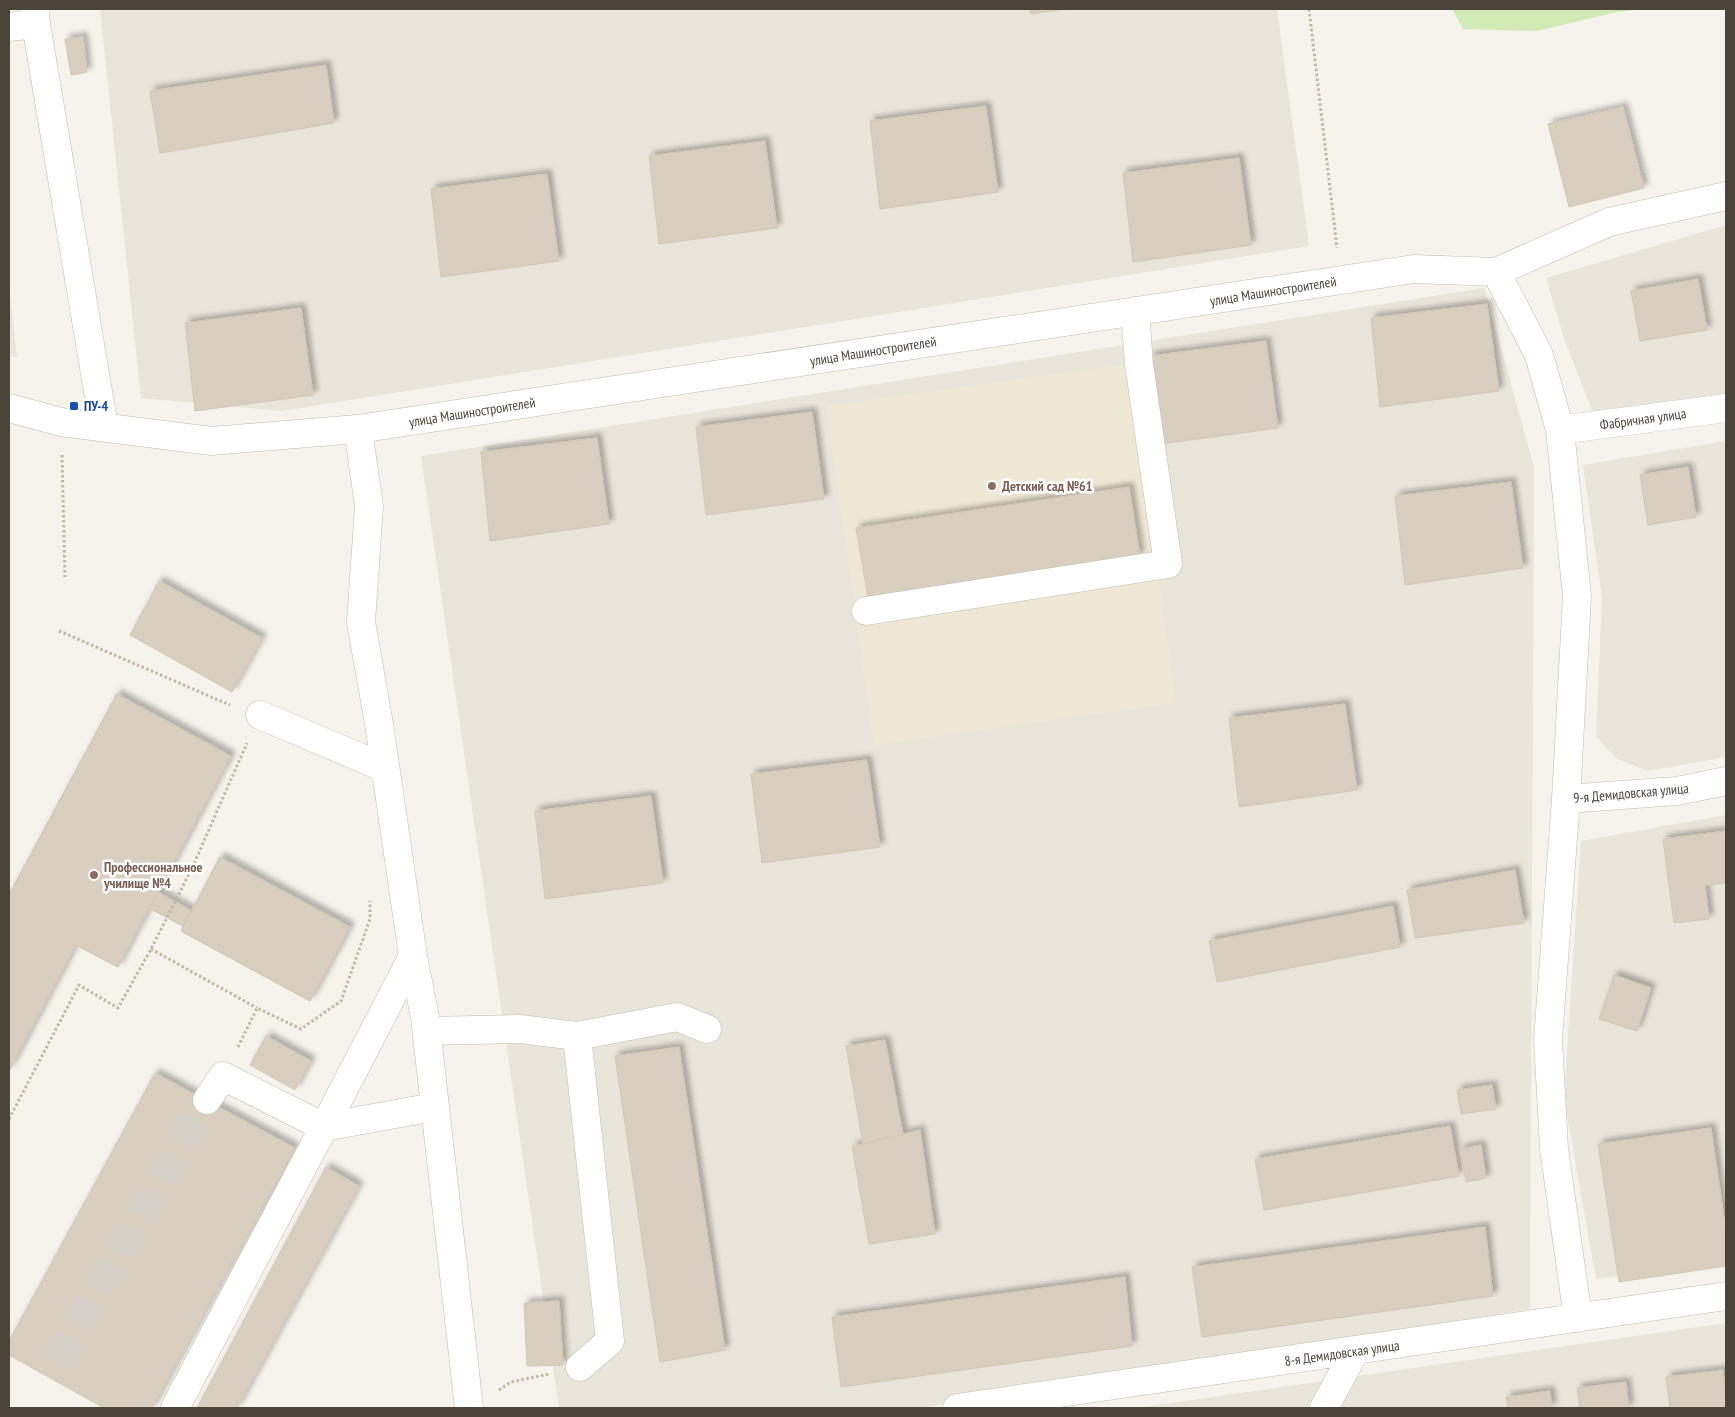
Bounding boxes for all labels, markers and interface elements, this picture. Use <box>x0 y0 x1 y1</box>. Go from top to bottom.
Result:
street label: улица Машиностроителей <box>1208 272 1338 310</box>
street label: улица Машиностроителей <box>808 332 938 370</box>
street label: улица Машиностроителей <box>407 393 537 431</box>
place label: ПУ-4 <box>84 397 108 415</box>
marker: ПУ-4 <box>68 400 80 412</box>
street label: Фабричная улица <box>1599 404 1687 434</box>
place label: Детский сад №61 <box>1002 477 1092 495</box>
marker: Детский сад №61 <box>986 480 998 492</box>
street label: 9-я Демидовская улица <box>1572 779 1690 807</box>
place label: Профессиональное училище №4 <box>103 858 202 892</box>
marker: Профессиональное училище №4 <box>88 869 100 881</box>
street label: 8-я Демидовская улица <box>1283 1336 1401 1370</box>

